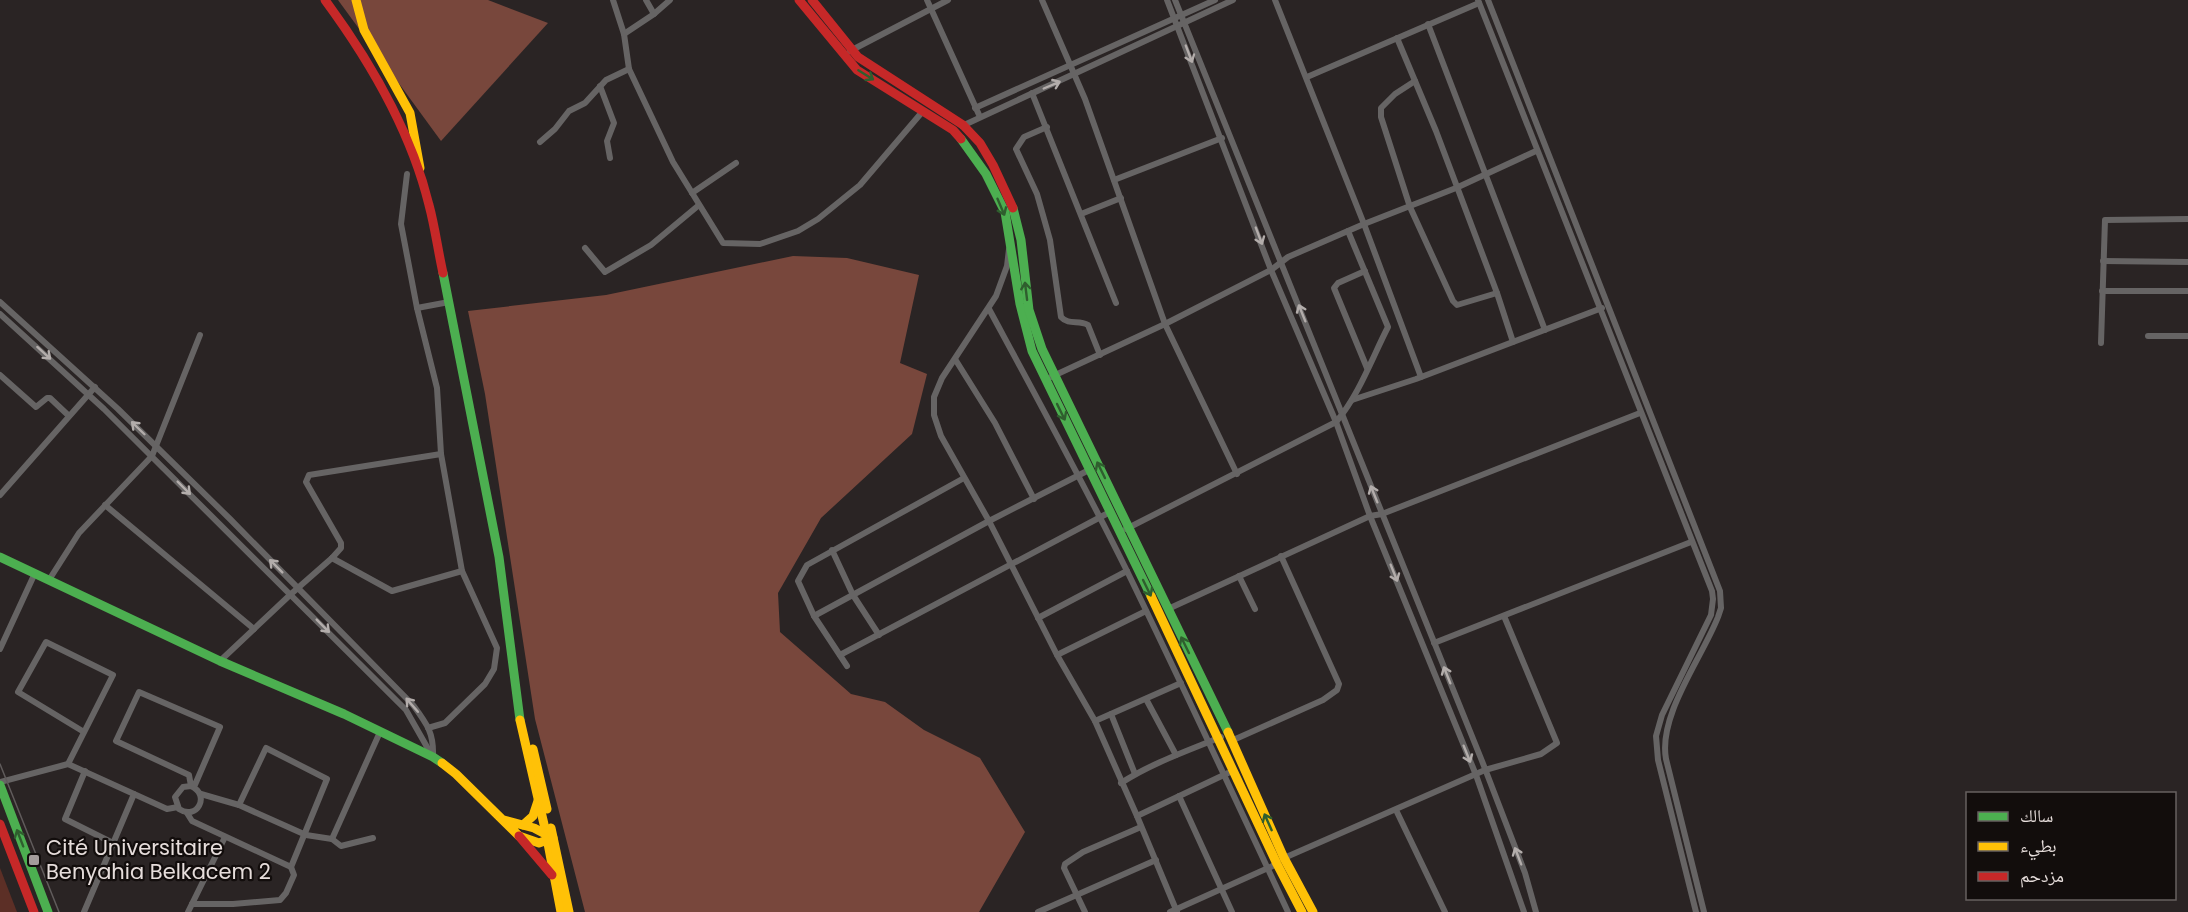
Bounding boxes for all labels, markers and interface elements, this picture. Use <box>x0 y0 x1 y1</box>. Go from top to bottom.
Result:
one-way arrow <box>1184 44 1195 63</box>
one-way arrow <box>857 68 874 81</box>
one-way arrow <box>1043 78 1061 89</box>
one-way arrow <box>996 197 1007 216</box>
one-way arrow <box>1254 226 1265 245</box>
one-way arrow <box>1021 281 1032 301</box>
one-way arrow <box>1296 304 1307 322</box>
one-way arrow <box>36 346 51 360</box>
one-way arrow <box>1056 403 1068 421</box>
one-way arrow <box>130 421 145 436</box>
one-way arrow <box>1094 461 1106 479</box>
one-way arrow <box>177 481 192 496</box>
one-way arrow <box>1368 485 1379 504</box>
one-way arrow <box>269 558 283 573</box>
one-way arrow <box>1389 563 1400 582</box>
one-way arrow <box>1141 578 1153 596</box>
one-way arrow <box>315 618 330 633</box>
one-way arrow <box>1179 637 1191 655</box>
one-way arrow <box>1441 666 1452 685</box>
one-way arrow <box>406 697 419 713</box>
one-way arrow <box>1462 744 1473 763</box>
legend <box>1966 792 2176 900</box>
text: سالك <box>2020 803 2053 828</box>
one-way arrow <box>1262 813 1274 831</box>
one-way arrow <box>14 829 25 847</box>
place label: Cité Universitaire Benyahia Belkacem 2 <box>46 833 271 886</box>
text: بطيء <box>2020 833 2057 861</box>
one-way arrow <box>1512 847 1523 866</box>
marker: Cité Universitaire Benyahia Belkacem 2 <box>27 853 41 867</box>
text: مزدحم <box>2020 863 2064 888</box>

